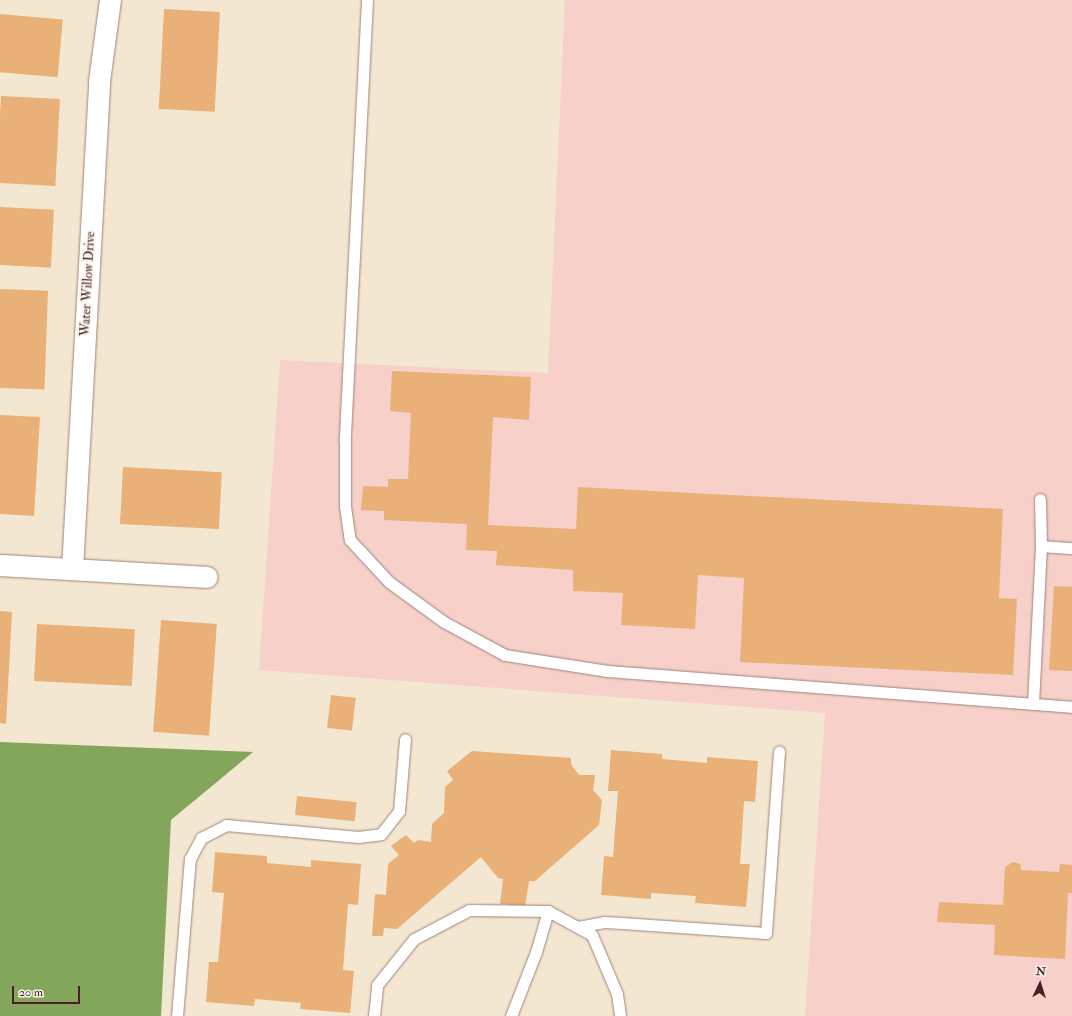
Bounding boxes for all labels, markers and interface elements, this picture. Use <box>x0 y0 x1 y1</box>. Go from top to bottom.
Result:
street label: Water Willow Drive <box>77 231 99 337</box>
north arrow <box>1020 964 1060 1004</box>
text: N <box>1035 965 1046 978</box>
scale bar <box>14 978 82 1004</box>
text: 20 m <box>19 985 43 1000</box>

